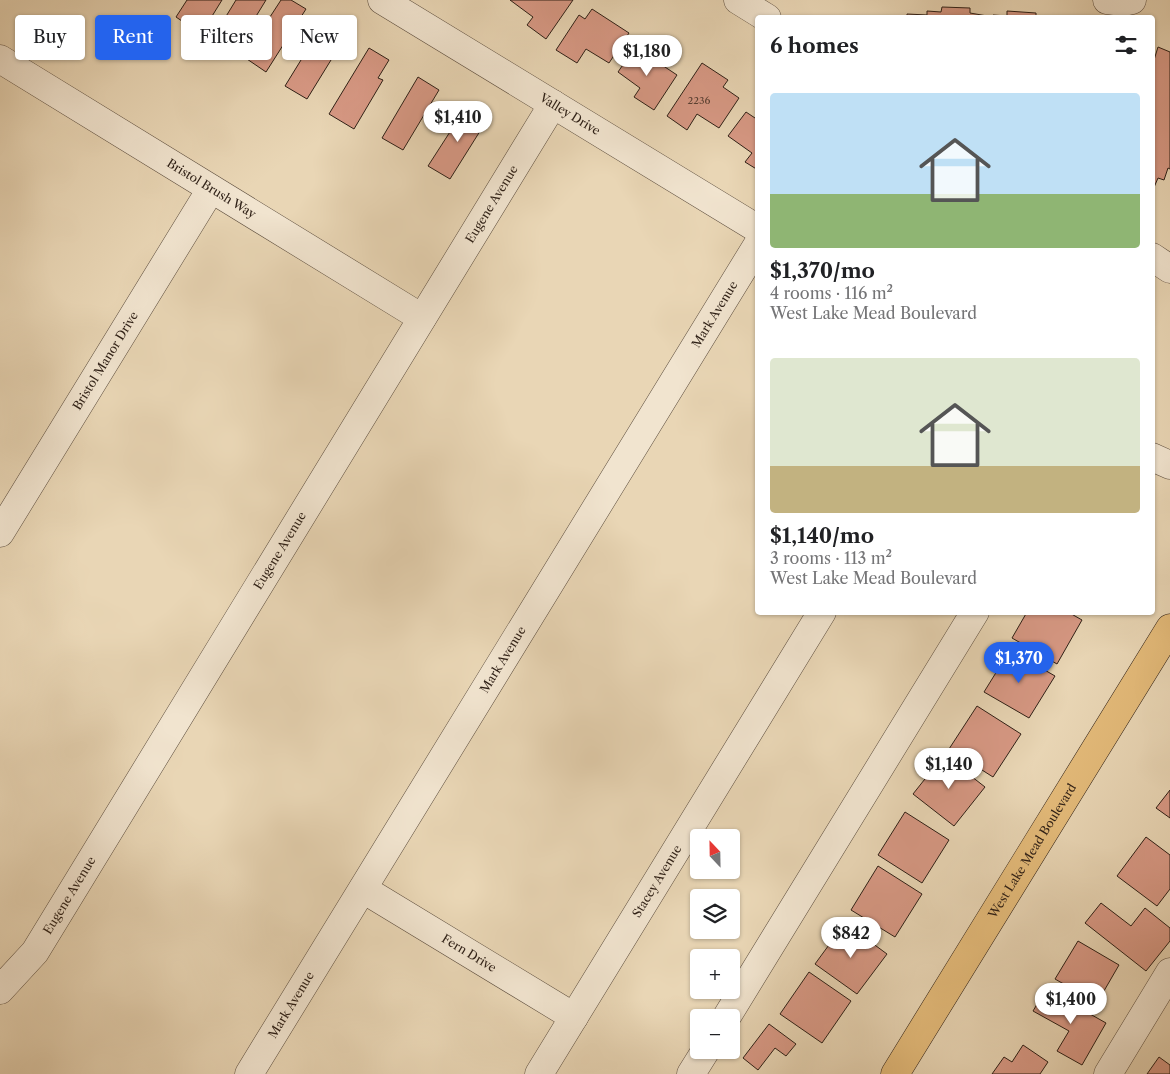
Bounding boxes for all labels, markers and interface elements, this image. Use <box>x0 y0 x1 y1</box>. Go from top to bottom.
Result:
chip: Buy <box>15 15 85 60</box>
chip: Rent <box>95 15 171 60</box>
chip: Filters <box>181 15 272 60</box>
chip: New <box>282 15 357 60</box>
icon: filters <box>1112 31 1140 59</box>
text: 6 homes <box>770 33 859 58</box>
pin: $1,180 <box>606 34 688 77</box>
text: $1,180 <box>623 41 671 61</box>
street label: Valley Drive <box>536 89 603 138</box>
house number: 2236 <box>688 94 711 107</box>
pin: $1,410 <box>417 100 499 143</box>
text: $1,410 <box>434 107 482 127</box>
icon: home <box>910 125 1000 215</box>
street label: Bristol Brush Way <box>164 155 259 221</box>
street label: Eugene Avenue <box>462 162 521 246</box>
text: $1,370/mo <box>770 258 875 283</box>
street label: Mark Avenue <box>688 278 741 350</box>
text: 4 rooms · 116 m² <box>770 283 893 303</box>
text: West Lake Mead Boulevard <box>770 303 977 323</box>
street label: Bristol Manor Drive <box>69 308 141 413</box>
icon: home <box>910 390 1000 480</box>
street label: Eugene Avenue <box>250 509 309 592</box>
text: $1,140/mo <box>770 523 874 548</box>
text: 3 rooms · 113 m² <box>770 548 892 568</box>
text: West Lake Mead Boulevard <box>770 568 977 588</box>
street label: Mark Avenue <box>476 623 529 696</box>
pin: $1,370 <box>978 642 1060 684</box>
text: $1,370 <box>995 648 1043 668</box>
pin: $1,140 <box>908 748 990 790</box>
text: $1,140 <box>925 754 973 774</box>
street label: West Lake Mead Boulevard <box>984 780 1080 922</box>
north arrow <box>690 829 740 879</box>
map controls <box>690 829 740 1059</box>
street label: Stacey Avenue <box>629 842 685 920</box>
street label: Eugene Avenue <box>40 853 99 937</box>
button: layers <box>690 889 740 939</box>
pin: $842 <box>821 916 881 959</box>
text: $842 <box>832 923 870 943</box>
street label: Fern Drive <box>439 931 499 975</box>
button: + <box>690 949 740 999</box>
street label: Mark Avenue <box>265 968 317 1041</box>
pin: $1,400 <box>1030 982 1112 1025</box>
text: $1,400 <box>1046 989 1096 1009</box>
button: − <box>690 1009 740 1059</box>

